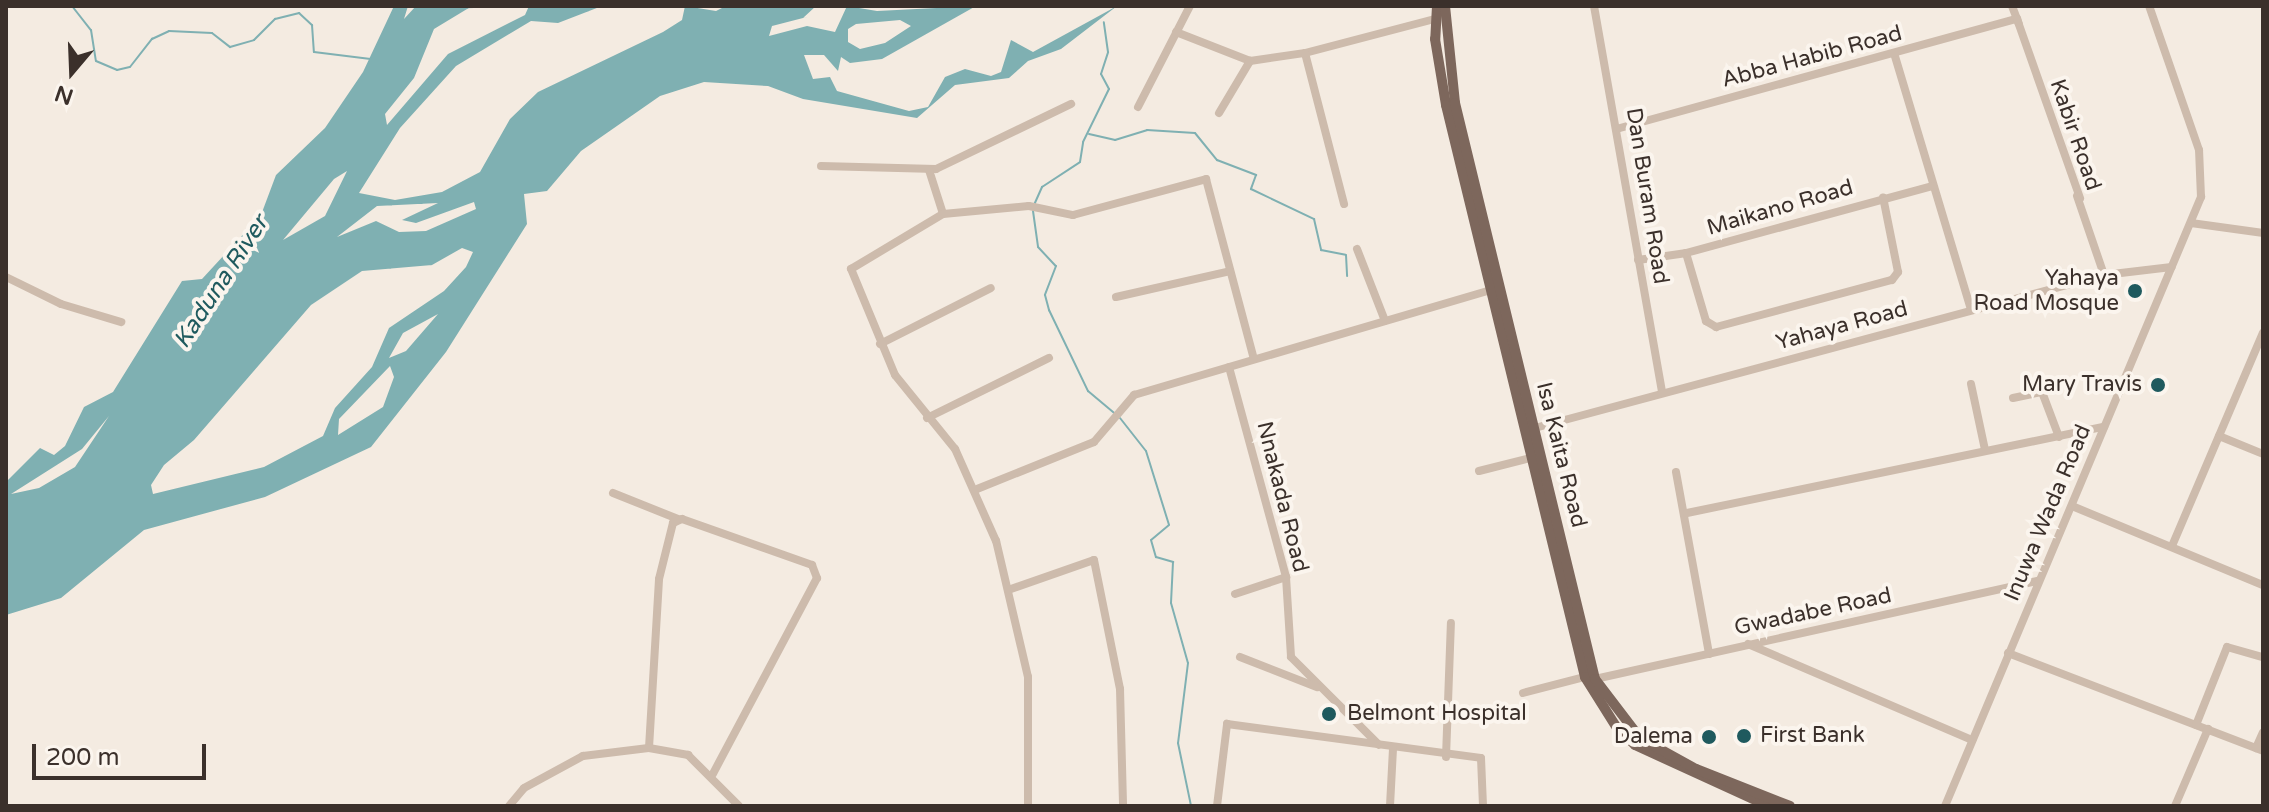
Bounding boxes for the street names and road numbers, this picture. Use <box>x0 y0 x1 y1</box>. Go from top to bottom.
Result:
street label: Abba Habib Road <box>1719 20 1905 94</box>
street label: Kabir Road <box>2044 76 2106 194</box>
street label: Dan Buram Road <box>1620 106 1674 286</box>
street label: Maikano Road <box>1704 174 1856 242</box>
street label: Yahaya Road <box>1773 296 1911 356</box>
street label: Isa Kaita Road <box>1530 380 1592 530</box>
street label: Nnakada Road <box>1250 419 1314 575</box>
street label: Inuwa Wada Road <box>1999 421 2097 605</box>
street label: Gwadabe Road <box>1732 582 1894 642</box>

